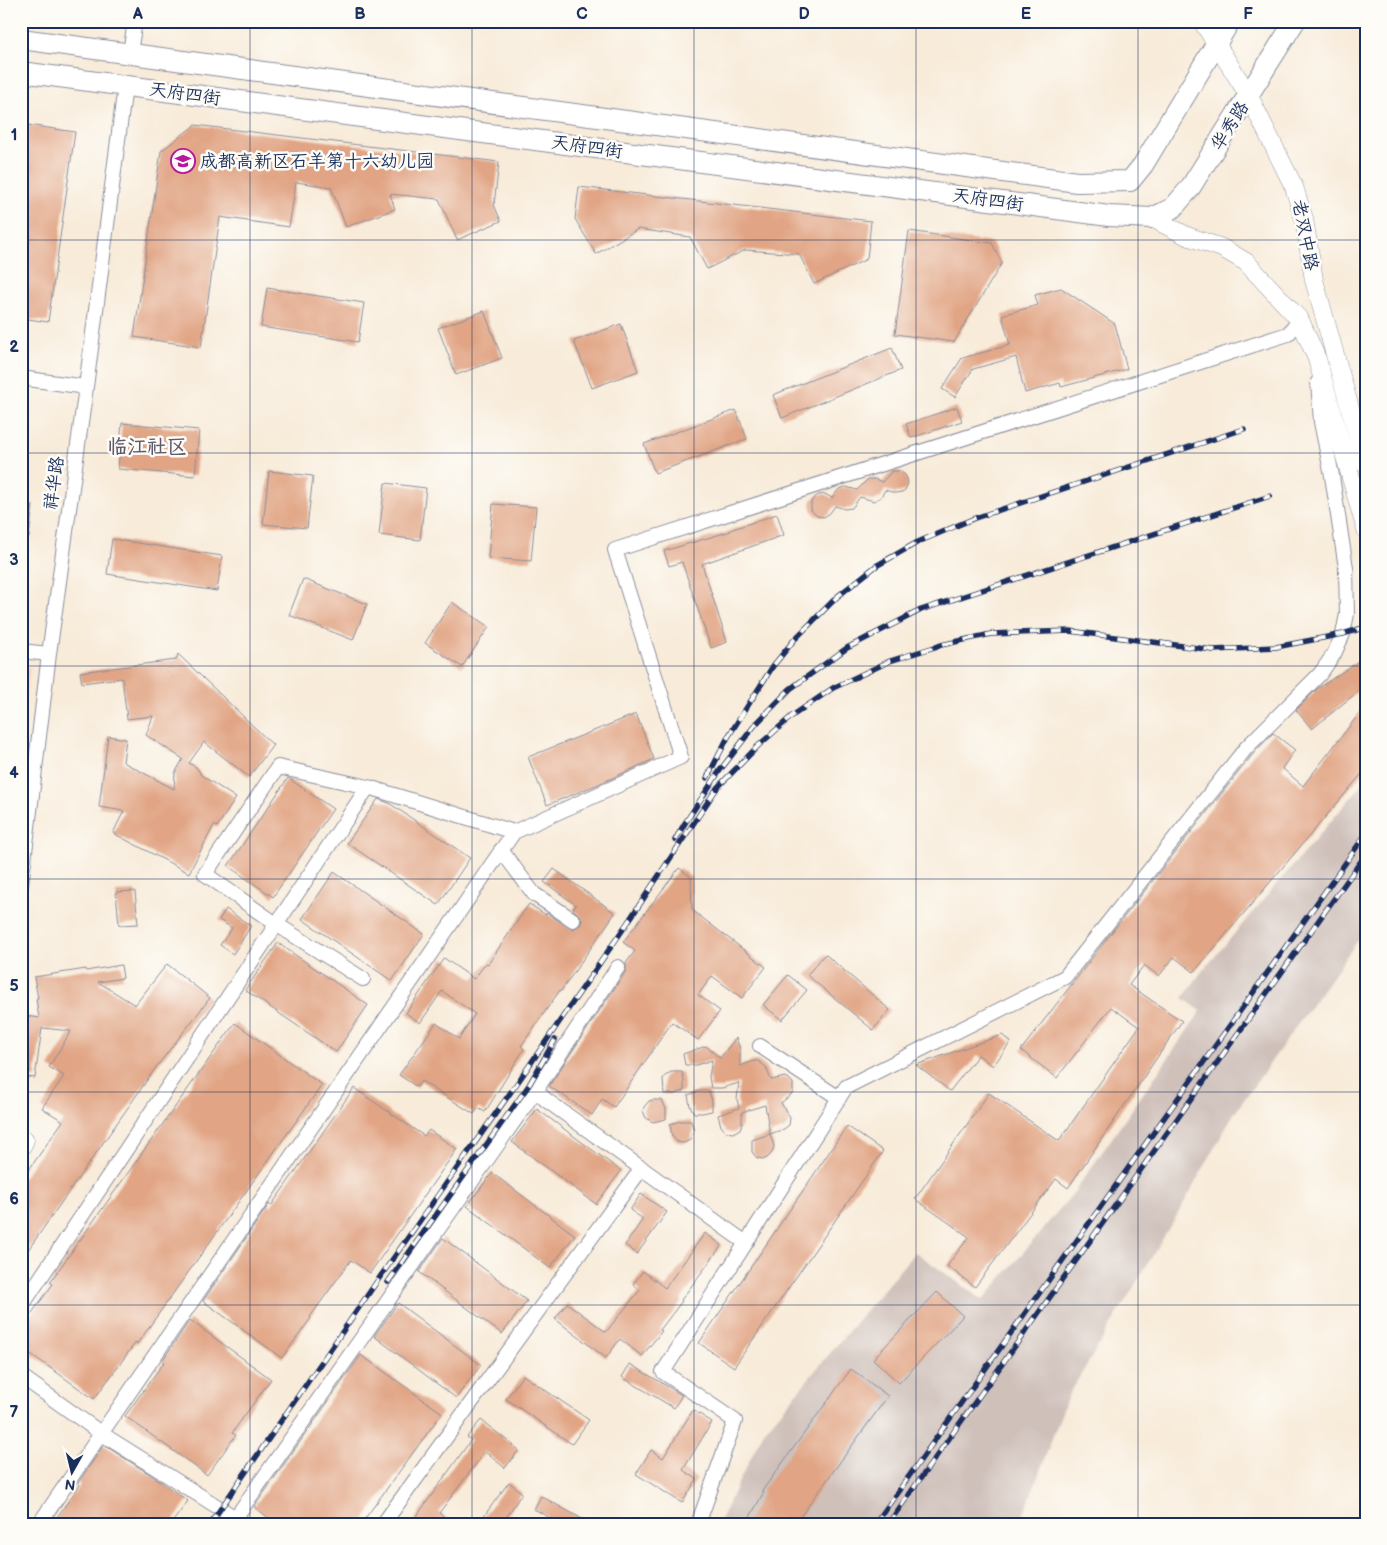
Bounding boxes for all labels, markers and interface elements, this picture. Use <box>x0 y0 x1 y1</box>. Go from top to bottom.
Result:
text: A <box>132 5 143 24</box>
text: B <box>354 5 366 24</box>
text: C <box>576 5 588 24</box>
text: D <box>798 5 810 24</box>
text: E <box>1021 5 1031 24</box>
text: F <box>1243 5 1253 24</box>
street label: 天府四街 <box>148 79 222 109</box>
street label: 华秀路 <box>1207 98 1253 154</box>
text: 1 <box>11 126 17 145</box>
street label: 天府四街 <box>550 132 624 162</box>
school or university icon: 成都高新区石羊第十六幼儿园 <box>170 148 196 174</box>
place label: 成都高新区石羊第十六幼儿园 <box>200 151 434 172</box>
street label: 天府四街 <box>951 185 1025 215</box>
street label: 老双中路 <box>1288 198 1322 272</box>
text: 2 <box>9 338 19 357</box>
district label: 临江社区 <box>107 435 187 459</box>
street label: 祥华路 <box>40 455 68 511</box>
text: 3 <box>9 551 19 570</box>
text: 4 <box>9 764 19 783</box>
text: 5 <box>9 977 19 996</box>
text: 6 <box>9 1190 19 1209</box>
text: 7 <box>10 1403 19 1422</box>
north arrow <box>48 1448 98 1498</box>
text: N <box>64 1475 77 1494</box>

